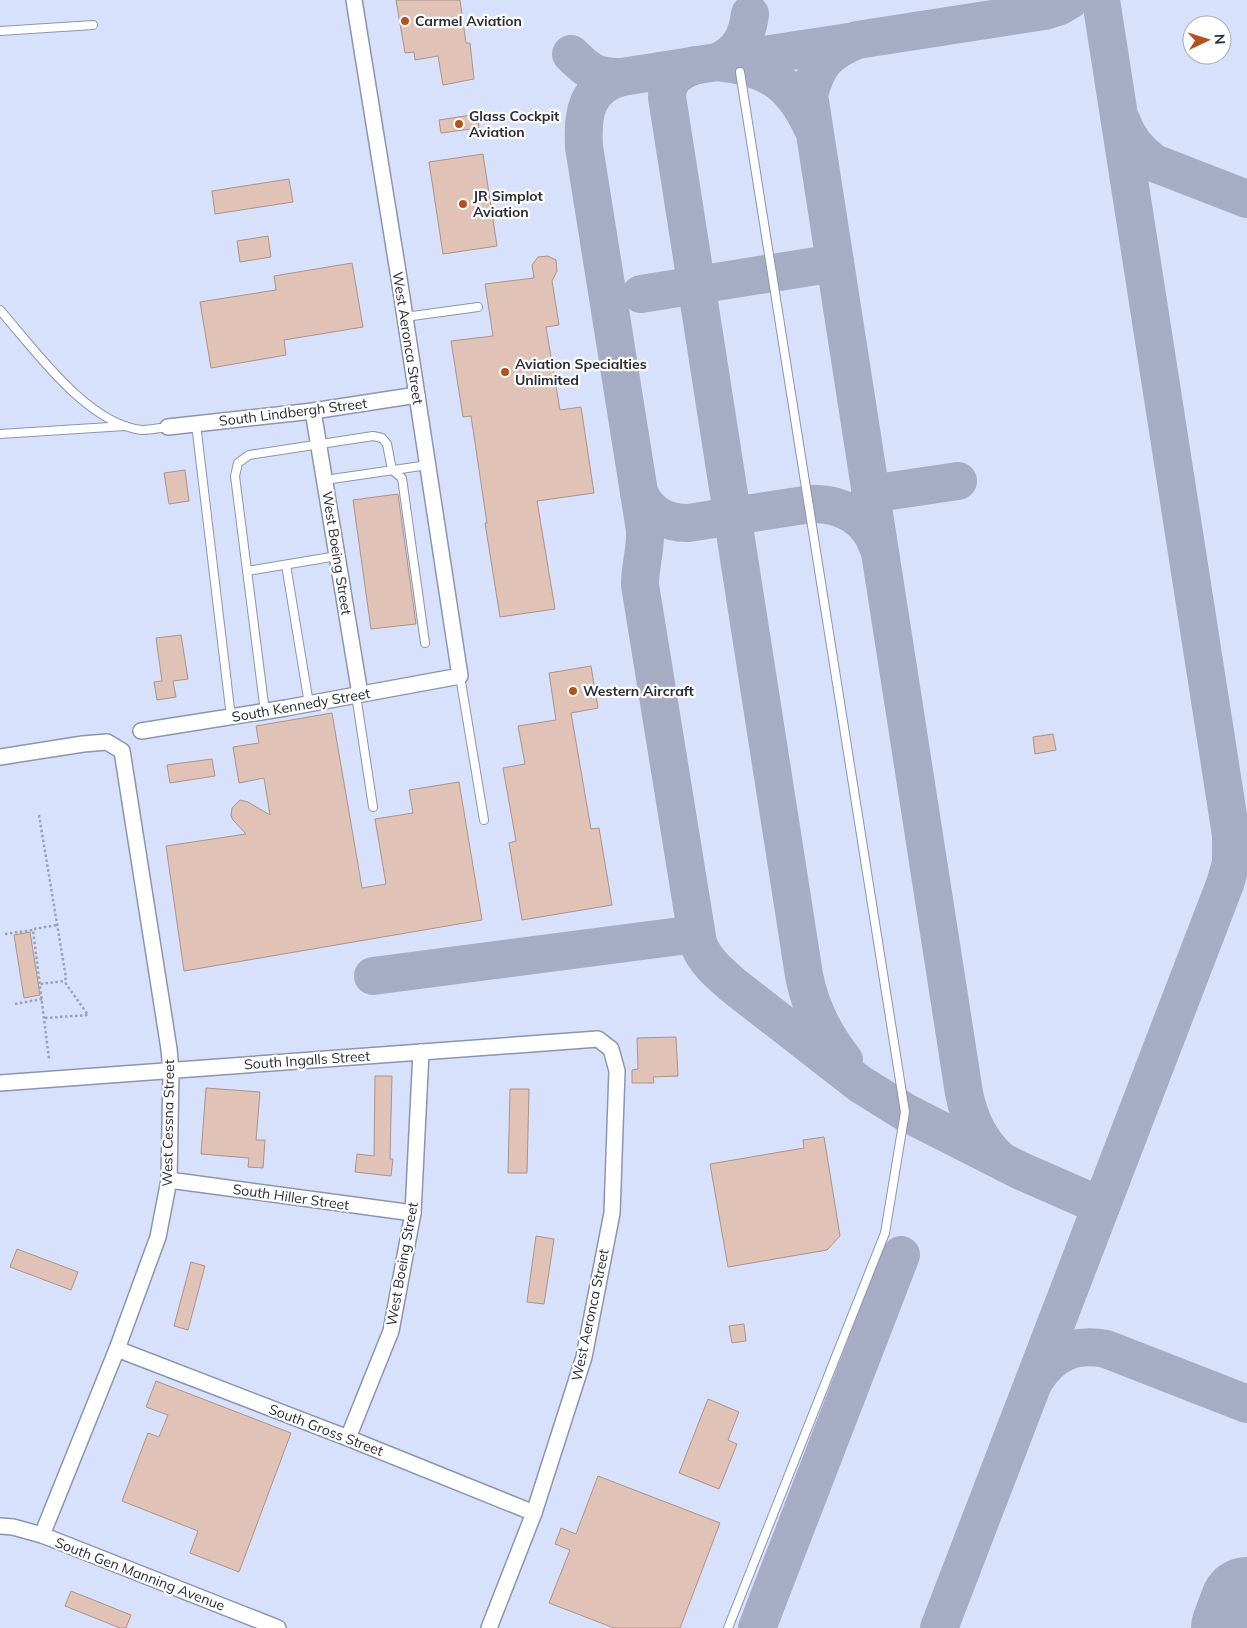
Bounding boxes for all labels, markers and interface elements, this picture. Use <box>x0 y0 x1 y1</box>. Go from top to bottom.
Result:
place label: Carmel Aviation <box>415 12 522 30</box>
marker: Carmel Aviation <box>399 15 411 27</box>
north arrow <box>1182 15 1232 65</box>
text: N <box>1211 33 1229 45</box>
place label: Glass Cockpit Aviation <box>469 107 560 141</box>
marker: Glass Cockpit Aviation <box>453 118 465 130</box>
place label: JR Simplot Aviation <box>473 187 544 221</box>
marker: JR Simplot Aviation <box>457 198 469 210</box>
street label: West Aeronca Street <box>389 270 427 406</box>
place label: Aviation Specialties Unlimited <box>515 355 647 389</box>
marker: Aviation Specialties Unlimited <box>499 366 511 378</box>
street label: South Lindbergh Street <box>218 394 368 430</box>
street label: West Boeing Street <box>318 490 356 616</box>
place label: Western Aircraft <box>583 682 695 700</box>
street label: South Kennedy Street <box>230 684 372 726</box>
marker: Western Aircraft <box>567 685 579 697</box>
street label: South Ingalls Street <box>243 1047 371 1073</box>
street label: West Cessna Street <box>158 1059 178 1187</box>
street label: South Hiller Street <box>232 1180 350 1214</box>
street label: West Boeing Street <box>382 1201 422 1327</box>
street label: West Aeronca Street <box>567 1247 613 1383</box>
street label: South Gross Street <box>266 1400 386 1460</box>
street label: South Gen Manning Avenue <box>53 1533 227 1615</box>

